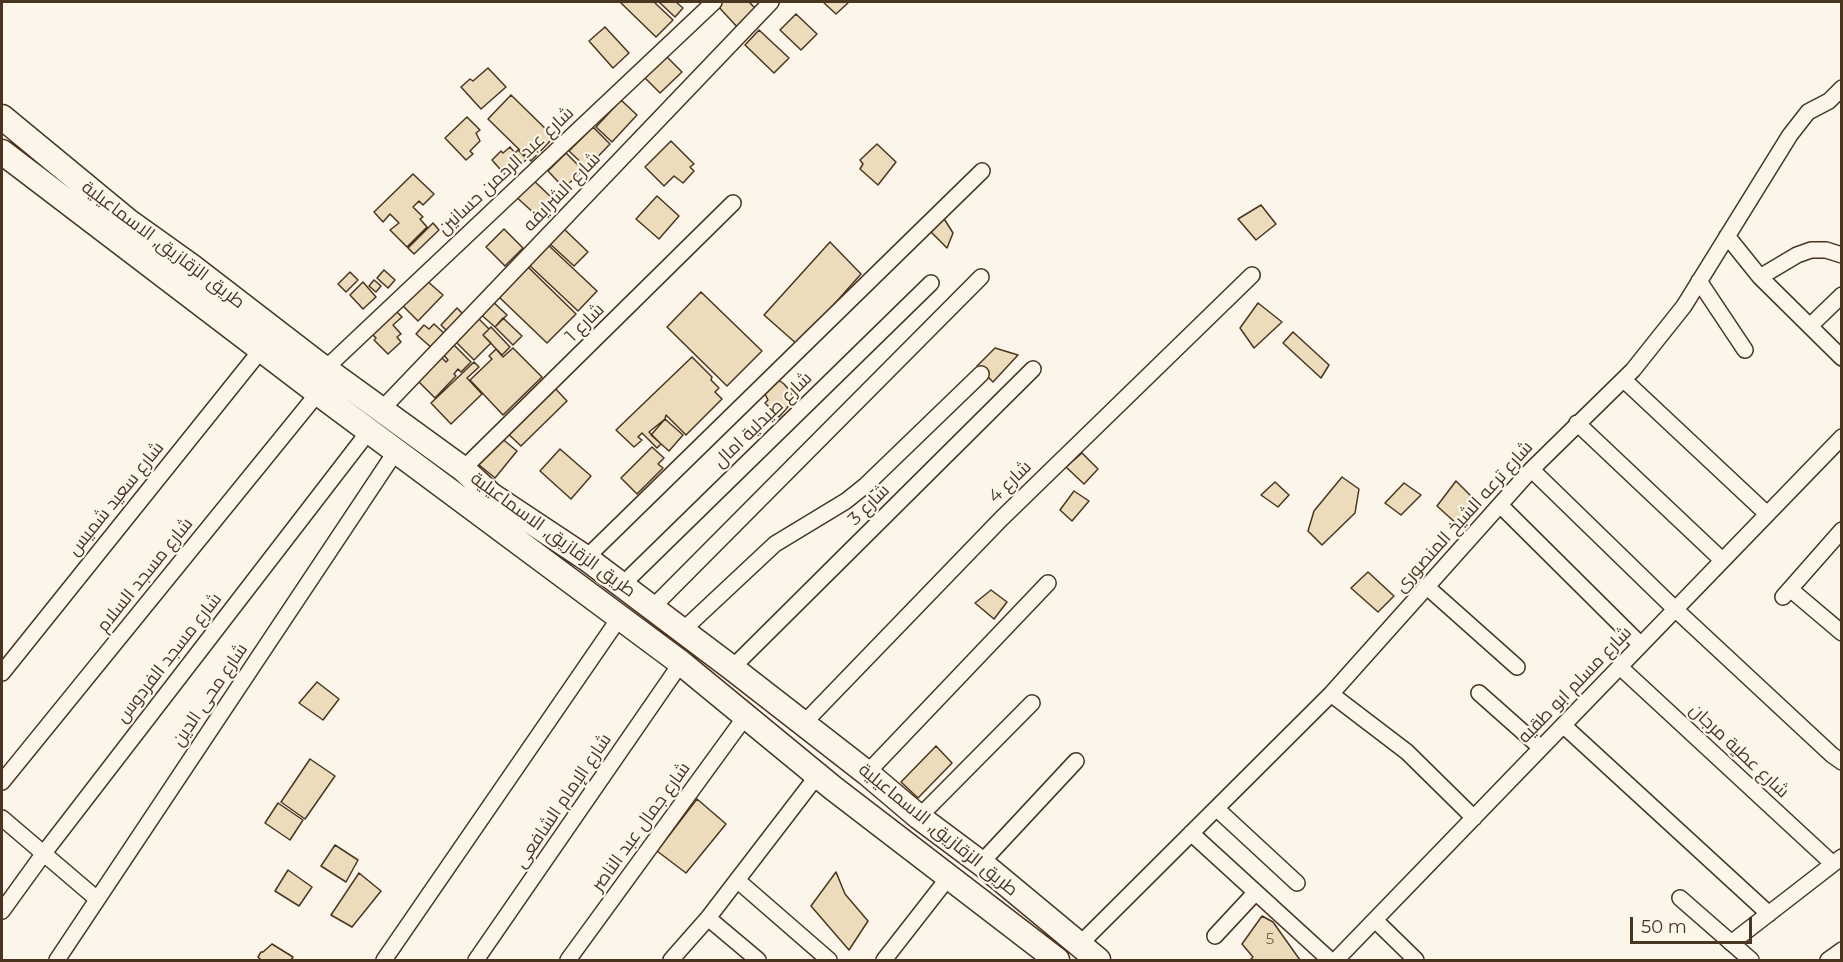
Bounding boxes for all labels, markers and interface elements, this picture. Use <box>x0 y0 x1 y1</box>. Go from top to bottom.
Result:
street label: شارع عبد الرحمن حسانين <box>434 102 578 240</box>
street label: شارع الشرايفه <box>519 148 605 236</box>
street label: طريق الزقازيق, الاسماعيلية <box>77 177 249 313</box>
street label: شارع 1 <box>561 299 609 347</box>
street label: شارع صيدلية امال <box>709 368 817 472</box>
street label: شارع ترعه الشيخ المنصورى <box>1390 437 1538 597</box>
street label: شارع سعيد شميس <box>63 438 169 560</box>
street label: شارع 4 <box>984 456 1036 508</box>
street label: طريق الزقازيق, الاسماعيلية <box>466 468 640 602</box>
street label: شارع 3 <box>844 480 894 530</box>
street label: شارع مسجد السلام <box>92 514 198 636</box>
street label: شارع مسجد الفردوس <box>112 589 226 727</box>
street label: شارع مسلم ابو طقيه <box>1514 622 1636 748</box>
street label: شارع محى الدين <box>168 639 252 751</box>
street label: شارع عطية مرجان <box>1685 699 1793 803</box>
street label: شارع الإمام الشافعى <box>510 730 616 872</box>
street label: شارع جمال عبد الناصر <box>587 758 695 896</box>
street label: طريق الزقازيق, الاسماعيلية <box>854 759 1022 901</box>
scale bar <box>1633 905 1754 943</box>
text: 50 m <box>1641 916 1687 938</box>
house number: 5 <box>1266 931 1274 949</box>

